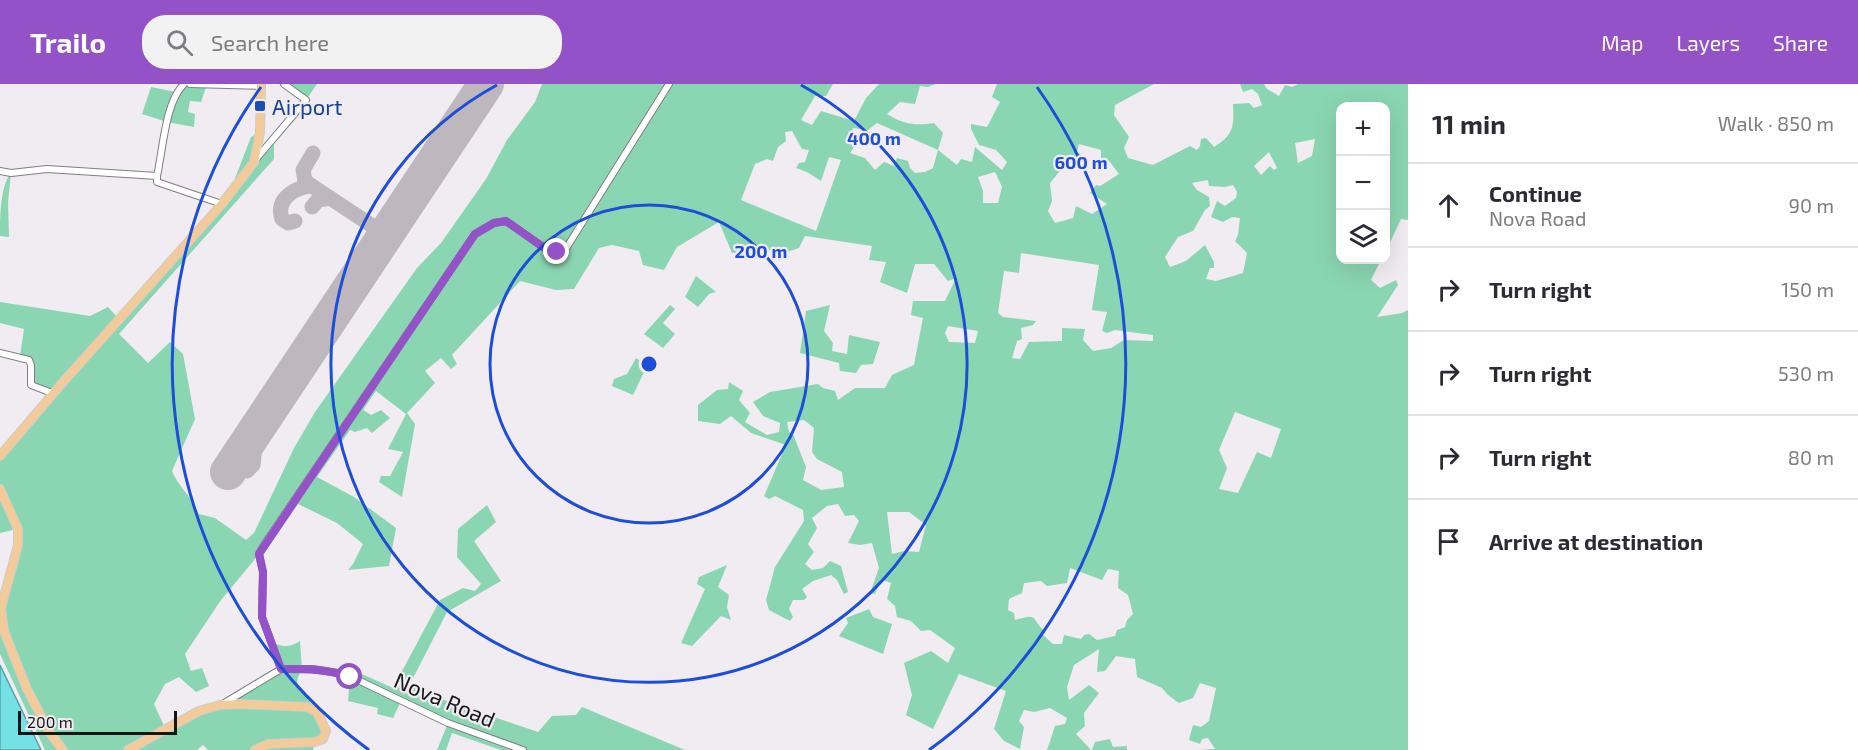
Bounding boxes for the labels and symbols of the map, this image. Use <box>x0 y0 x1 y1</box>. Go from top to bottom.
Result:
place label: Airport <box>272 93 342 119</box>
marker: Airport <box>253 99 267 113</box>
text: 400 m <box>847 127 901 149</box>
text: 600 m <box>1054 151 1108 173</box>
route end <box>543 238 569 264</box>
text: 200 m <box>735 240 787 262</box>
centre of rings <box>639 354 659 374</box>
route start <box>336 663 362 689</box>
street label: Nova Road <box>391 666 499 732</box>
scale bar <box>18 708 177 736</box>

